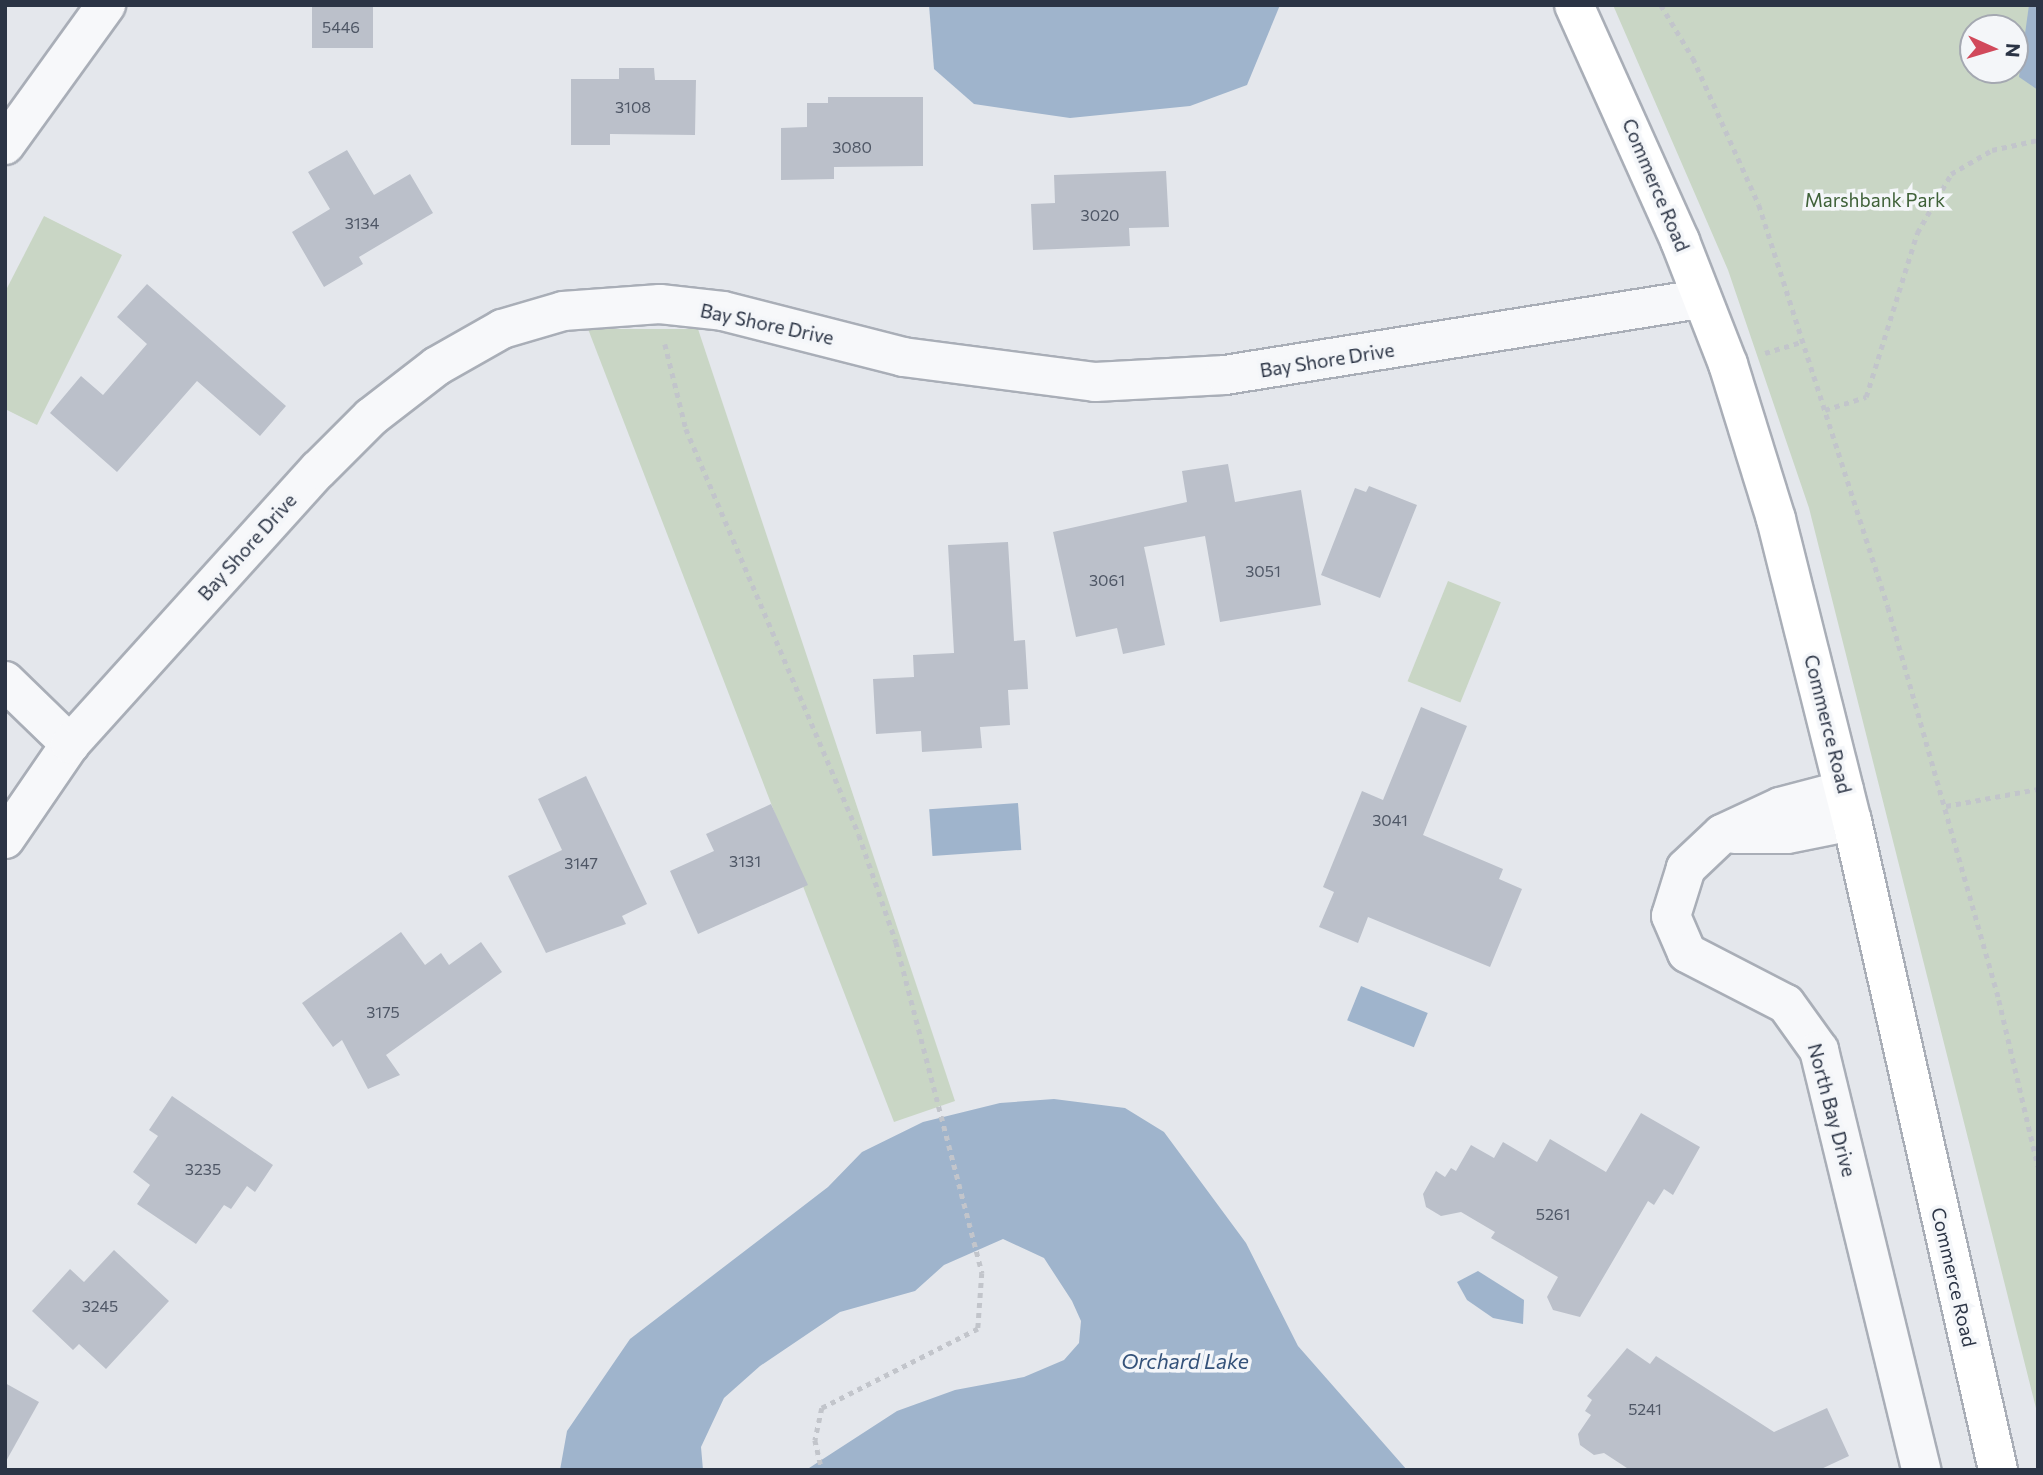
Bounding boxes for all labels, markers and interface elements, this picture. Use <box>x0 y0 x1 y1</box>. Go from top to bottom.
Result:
north arrow <box>1959 14 2029 84</box>
house number: 5446 <box>322 17 360 37</box>
text: N <box>2001 42 2025 58</box>
house number: 3108 <box>615 97 651 117</box>
street label: Commerce Road <box>1618 115 1694 255</box>
house number: 3080 <box>832 137 872 157</box>
park label: Marshbank Park <box>1805 189 1945 211</box>
house number: 3020 <box>1081 205 1119 225</box>
house number: 3134 <box>345 213 379 233</box>
street label: Bay Shore Drive <box>698 299 836 349</box>
street label: Bay Shore Drive <box>1258 338 1396 382</box>
street label: Bay Shore Drive <box>193 489 301 605</box>
house number: 3051 <box>1245 561 1281 581</box>
house number: 3061 <box>1089 570 1125 590</box>
street label: Commerce Road <box>1800 652 1856 796</box>
house number: 3041 <box>1372 810 1408 830</box>
house number: 3131 <box>729 851 761 871</box>
house number: 3147 <box>564 853 598 873</box>
house number: 3175 <box>366 1002 400 1022</box>
street label: North Bay Drive <box>1803 1041 1861 1179</box>
house number: 3235 <box>185 1159 221 1179</box>
house number: 5261 <box>1536 1204 1570 1224</box>
street label: Commerce Road <box>1927 1205 1981 1349</box>
house number: 3245 <box>82 1296 118 1316</box>
water label: Orchard Lake <box>1121 1348 1249 1374</box>
house number: 5241 <box>1628 1399 1662 1419</box>

